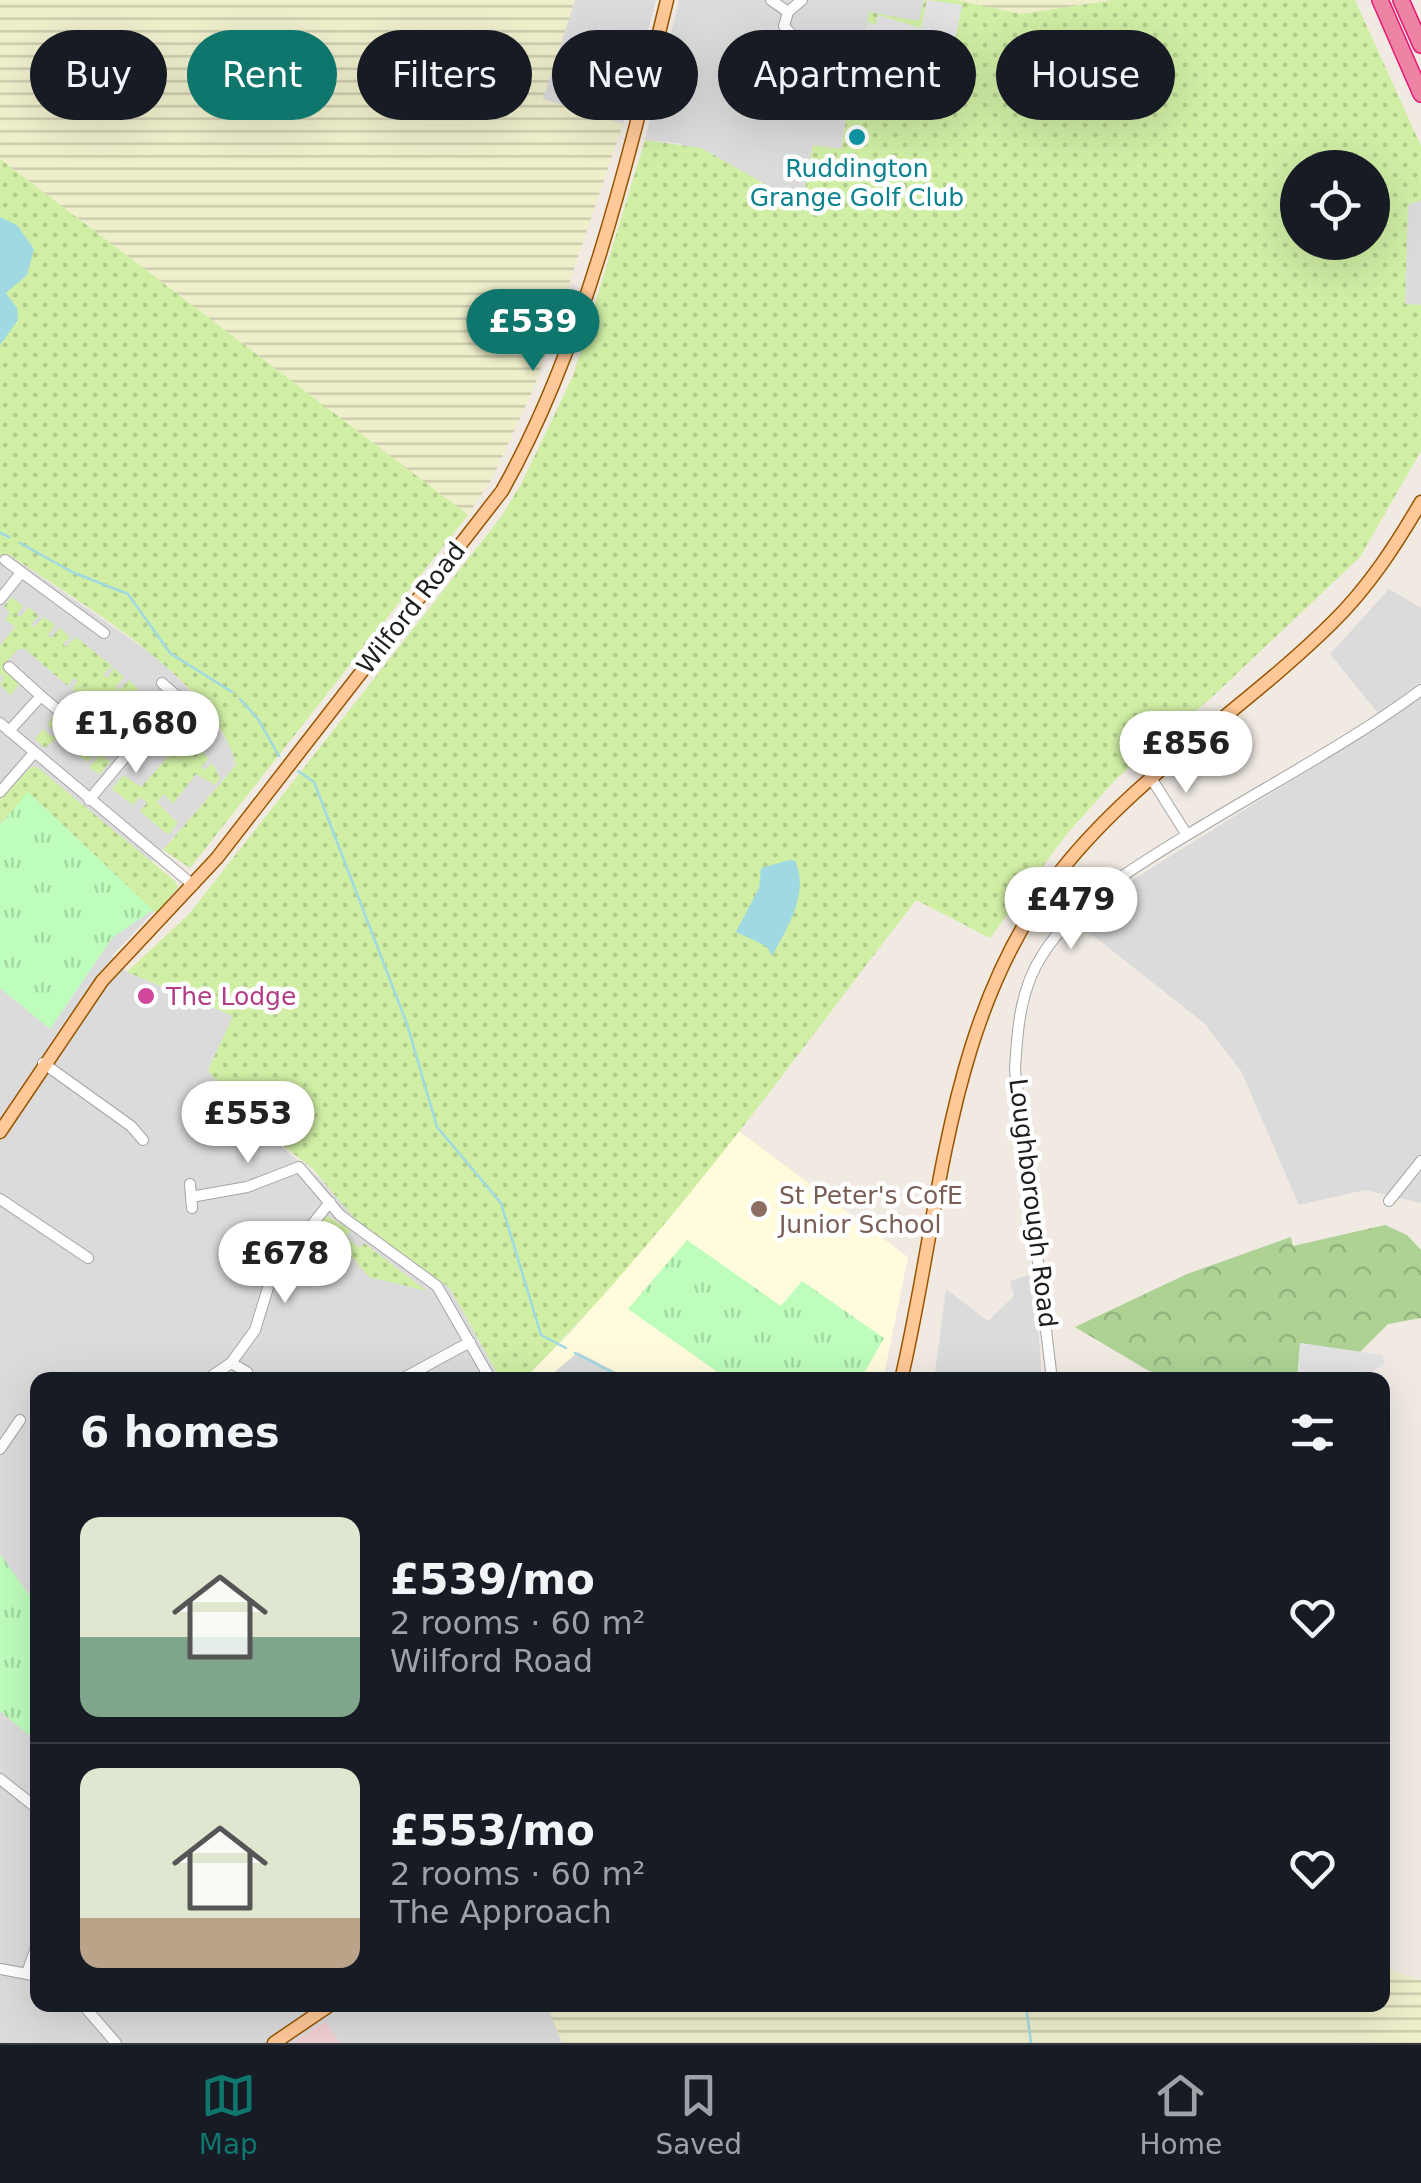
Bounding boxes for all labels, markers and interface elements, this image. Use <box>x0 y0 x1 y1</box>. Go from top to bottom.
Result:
chip: Buy <box>30 30 167 120</box>
chip: Rent <box>187 30 337 120</box>
chip: Filters <box>357 30 532 120</box>
chip: New <box>552 30 698 120</box>
chip: Apartment <box>718 30 976 120</box>
chip: House <box>996 30 1175 120</box>
marker: Ruddington Grange Golf Club <box>846 126 868 148</box>
map controls <box>1280 150 1390 260</box>
button: locate <box>1280 150 1390 260</box>
place label: Ruddington Grange Golf Club <box>750 154 964 212</box>
pin: £539 <box>474 289 592 374</box>
text: £539 <box>488 302 578 340</box>
street label: Wilford Road <box>351 537 471 679</box>
pin: £1,680 <box>55 691 217 776</box>
text: £1,680 <box>74 704 198 742</box>
pin: £856 <box>1127 711 1245 796</box>
text: £856 <box>1141 724 1231 762</box>
pin: £479 <box>1012 867 1130 952</box>
text: £479 <box>1026 880 1116 918</box>
place label: The Lodge <box>165 982 296 1011</box>
marker: The Lodge <box>135 985 157 1007</box>
street label: Loughborough Road <box>1003 1077 1063 1329</box>
pin: £553 <box>189 1081 307 1166</box>
text: £553 <box>203 1094 293 1132</box>
place label: St Peter's CofE Junior School <box>777 1181 963 1239</box>
marker: St Peter's CofE Junior School <box>748 1198 770 1220</box>
pin: £678 <box>226 1221 344 1306</box>
text: £678 <box>240 1234 330 1272</box>
icon: filters <box>1285 1405 1340 1460</box>
text: 6 homes <box>80 1408 280 1457</box>
text: £539/mo <box>390 1555 595 1604</box>
icon: home <box>160 1557 280 1677</box>
icon: heart <box>1285 1590 1340 1645</box>
text: 2 rooms · 60 m² <box>390 1604 645 1642</box>
text: Wilford Road <box>390 1642 593 1680</box>
text: £553/mo <box>390 1806 595 1855</box>
icon: home <box>160 1808 280 1928</box>
icon: heart <box>1285 1841 1340 1896</box>
text: 2 rooms · 60 m² <box>390 1855 645 1893</box>
text: The Approach <box>390 1893 612 1931</box>
tab: Map <box>199 2068 258 2161</box>
tab: Saved <box>655 2068 742 2161</box>
tab: Home <box>1140 2068 1222 2161</box>

